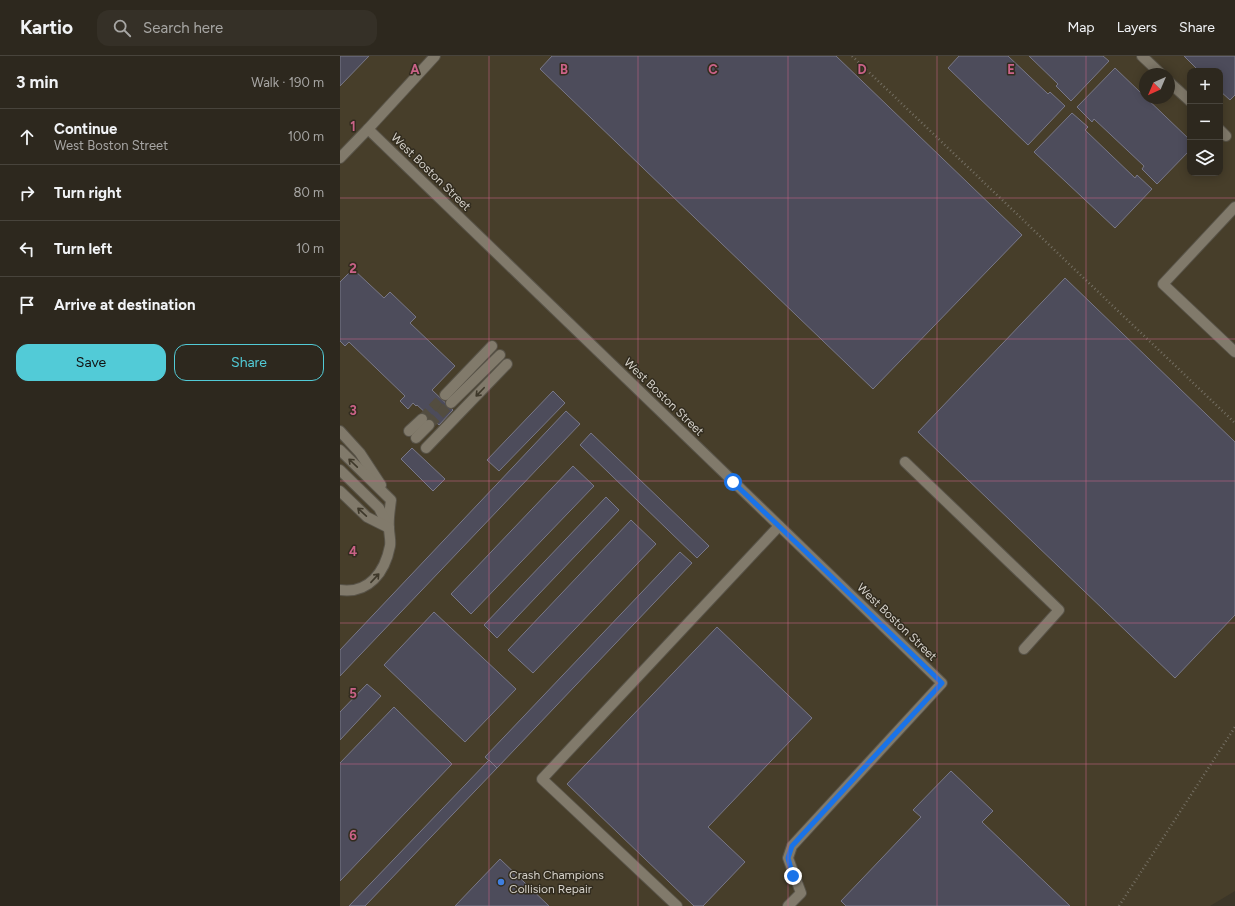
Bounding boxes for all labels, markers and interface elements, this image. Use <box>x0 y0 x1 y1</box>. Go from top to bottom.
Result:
search box <box>97 10 377 46</box>
text: Kartio <box>20 16 73 39</box>
icon: search <box>111 17 133 39</box>
text: Search here <box>143 19 223 37</box>
text: Map <box>1067 19 1095 36</box>
text: Layers <box>1117 19 1157 36</box>
text: Share <box>1179 19 1215 36</box>
text: A <box>410 62 420 77</box>
text: B <box>560 62 568 77</box>
text: C <box>708 62 718 77</box>
text: D <box>857 62 867 77</box>
text: E <box>1007 62 1015 77</box>
north arrow <box>1139 68 1175 104</box>
map controls <box>1187 68 1223 176</box>
button: + <box>1187 68 1223 104</box>
text: 3 min <box>16 72 58 92</box>
text: Walk · 190 m <box>251 75 324 90</box>
button: − <box>1187 104 1223 140</box>
text: 1 <box>350 119 356 134</box>
text: Continue <box>54 120 117 138</box>
icon: ahead <box>16 126 38 148</box>
text: 100 m <box>288 129 324 144</box>
street label: West Boston Street <box>388 130 474 214</box>
text: West Boston Street <box>54 138 168 153</box>
button: layers <box>1187 140 1223 176</box>
icon: right <box>16 182 38 204</box>
text: Turn right <box>54 184 122 202</box>
text: 80 m <box>293 185 324 200</box>
icon: left <box>16 238 38 260</box>
text: Turn left <box>54 240 112 258</box>
text: 10 m <box>296 241 324 256</box>
text: 2 <box>349 261 357 276</box>
icon: arrive <box>16 294 38 316</box>
text: Arrive at destination <box>54 296 195 314</box>
button: Save <box>16 344 166 381</box>
button: Share <box>174 344 324 381</box>
street label: West Boston Street <box>621 355 707 439</box>
one-way arrow <box>475 387 485 397</box>
text: 3 <box>349 403 357 418</box>
one-way arrow <box>348 458 358 468</box>
route start <box>724 473 742 491</box>
one-way arrow <box>357 507 367 517</box>
text: 4 <box>349 544 357 559</box>
one-way arrow <box>370 573 380 583</box>
street label: West Boston Street <box>854 580 940 664</box>
text: 5 <box>349 686 357 701</box>
text: 6 <box>349 828 357 843</box>
route end <box>784 867 802 885</box>
place label: Crash Champions Collision Repair <box>509 868 604 896</box>
marker: Crash Champions Collision Repair <box>496 877 506 887</box>

